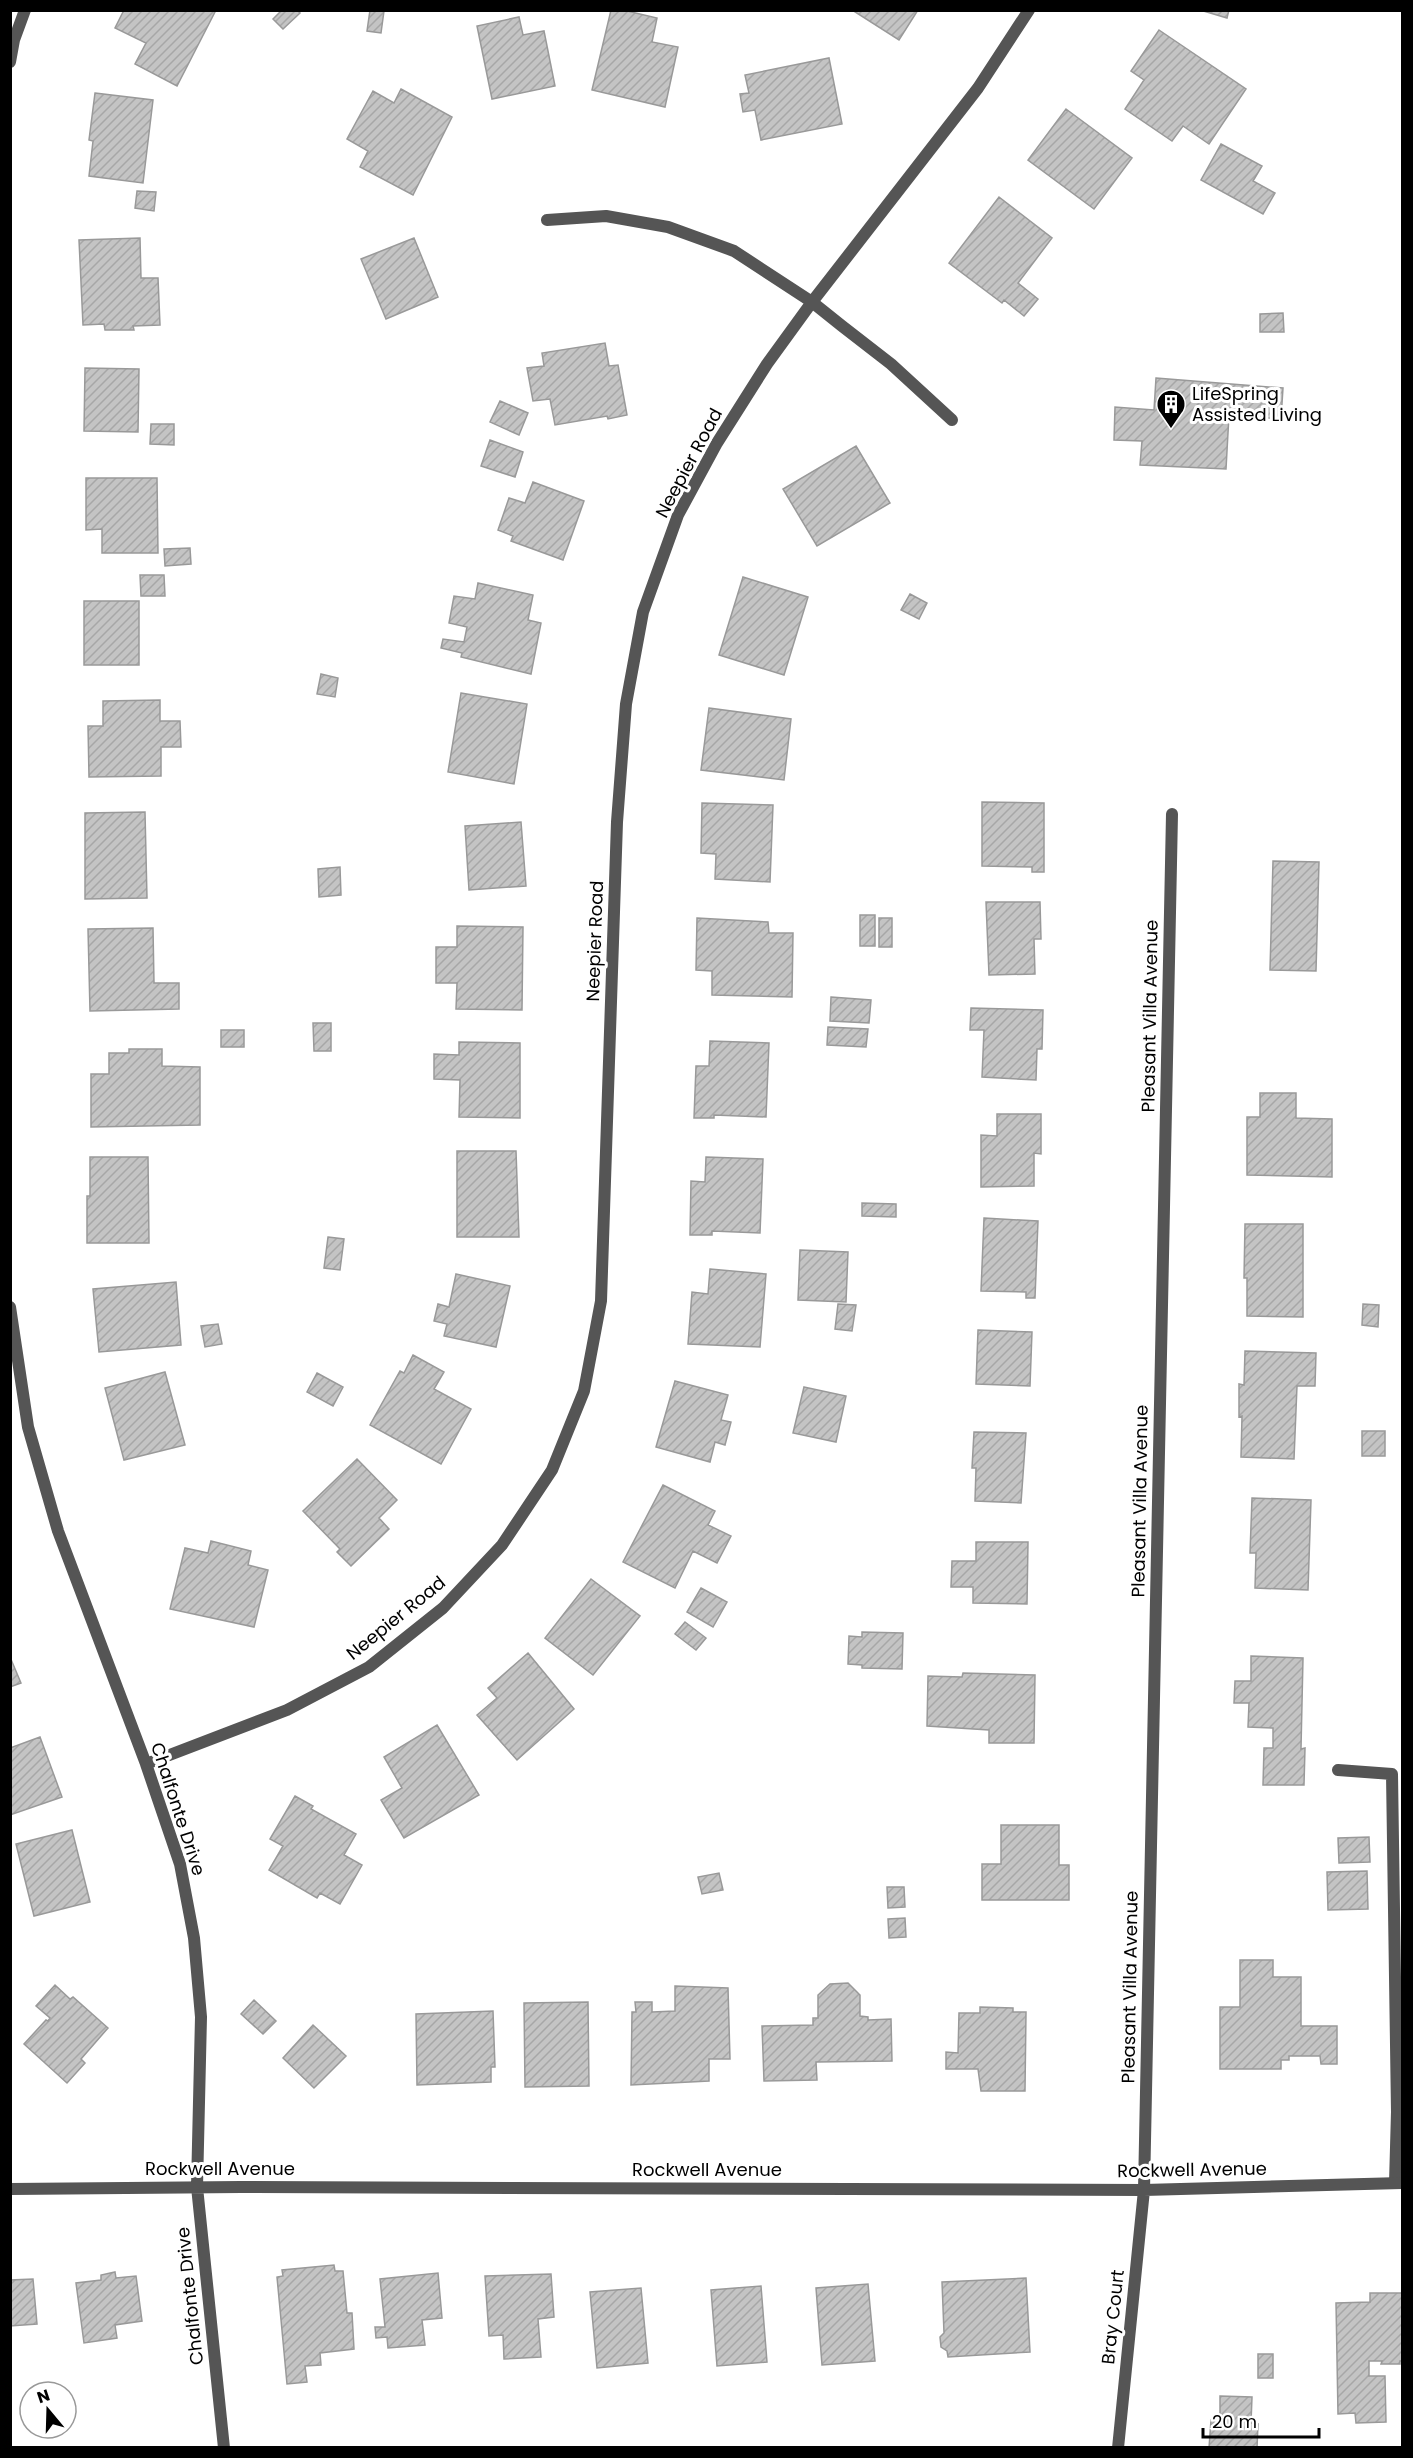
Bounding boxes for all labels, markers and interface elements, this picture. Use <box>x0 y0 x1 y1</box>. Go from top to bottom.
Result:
place label: LifeSpring Assisted Living <box>1192 381 1322 427</box>
building icon: LifeSpring Assisted Living <box>1155 388 1187 430</box>
street label: Neepier Road <box>649 403 728 522</box>
street label: Neepier Road <box>580 880 609 1002</box>
street label: Pleasant Villa Avenue <box>1135 919 1164 1113</box>
street label: Pleasant Villa Avenue <box>1125 1404 1154 1598</box>
street label: Neepier Road <box>341 1570 451 1665</box>
street label: Chalfonte Drive <box>145 1739 212 1879</box>
street label: Pleasant Villa Avenue <box>1115 1890 1144 2084</box>
street label: Rockwell Avenue <box>145 2156 295 2181</box>
street label: Rockwell Avenue <box>1117 2156 1267 2183</box>
street label: Rockwell Avenue <box>632 2157 782 2182</box>
street label: Chalfonte Drive <box>170 2226 209 2366</box>
street label: Bray Court <box>1095 2268 1130 2366</box>
north arrow <box>18 2380 78 2440</box>
text: N <box>34 2383 53 2409</box>
scale bar <box>1203 2401 1318 2439</box>
text: 20 m <box>1212 2409 1257 2434</box>

